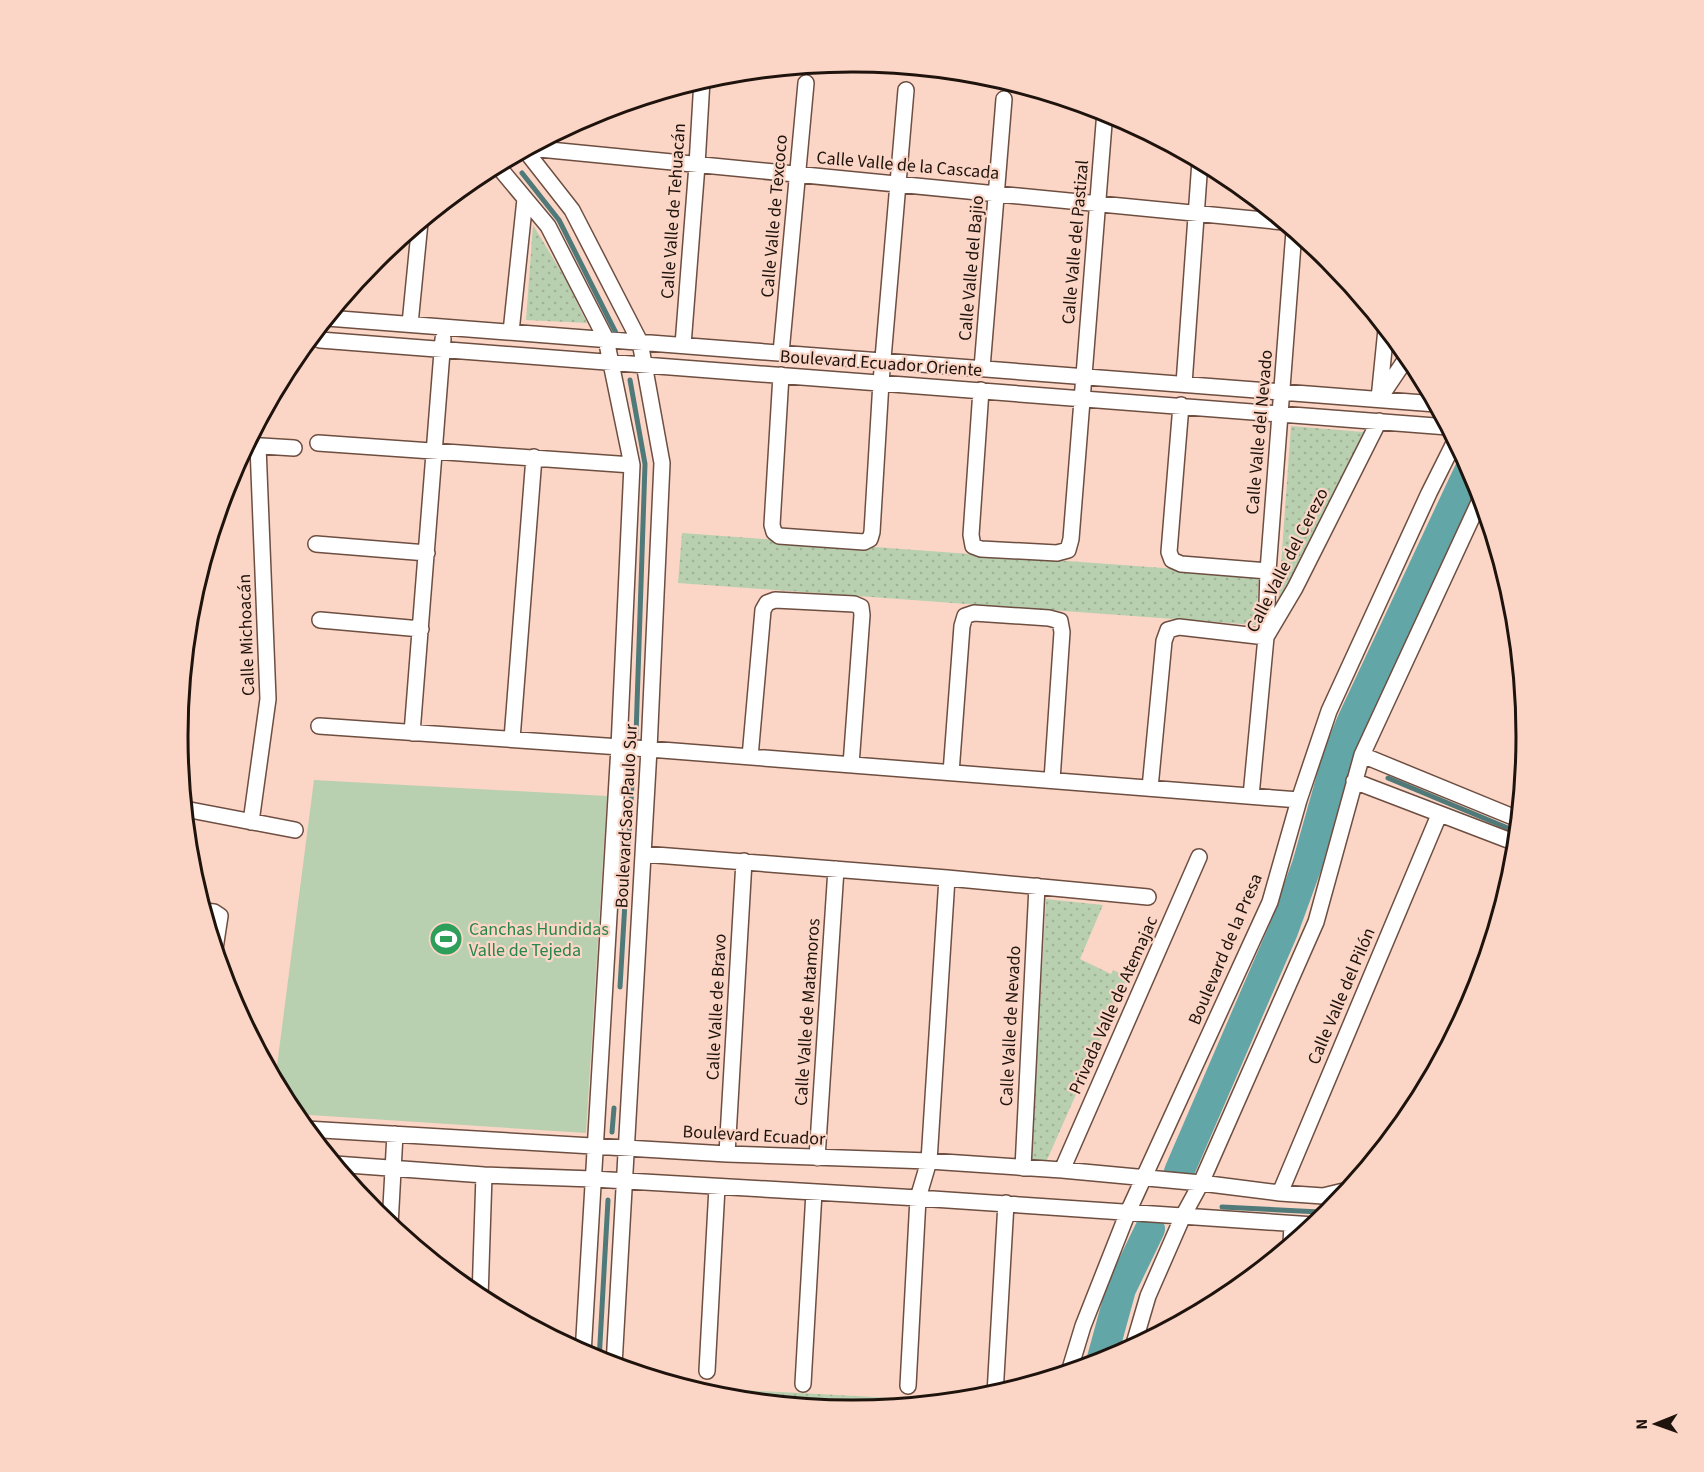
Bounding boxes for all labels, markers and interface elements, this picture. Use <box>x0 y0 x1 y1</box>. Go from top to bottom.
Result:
street label: Calle Valle de Tehuacán <box>655 122 692 300</box>
street label: Calle Valle de Texcoco <box>755 134 794 299</box>
street label: Calle Valle de la Cascada <box>815 145 1000 186</box>
street label: Calle Valle del Pastizal <box>1056 159 1095 325</box>
street label: Calle Valle del Bajio <box>953 194 990 342</box>
street label: Boulevard Ecuador Oriente <box>779 344 983 383</box>
street label: Calle Valle del Nevado <box>1240 349 1279 515</box>
street label: Calle Valle del Cerezo <box>1240 484 1335 637</box>
street label: Calle Michoacán <box>232 574 261 696</box>
street label: Boulevard Sao Paulo Sur <box>609 723 644 909</box>
street label: Boulevard de la Presa <box>1182 870 1269 1029</box>
street label: Privada Valle de Atemajac <box>1063 912 1164 1098</box>
place label: Canchas Hundidas Valle de Tejeda <box>469 917 609 963</box>
street label: Calle Valle de Matamoros <box>788 917 827 1107</box>
sports icon: Canchas Hundidas Valle de Tejeda <box>428 921 464 957</box>
street label: Calle Valle del Pilón <box>1301 924 1382 1069</box>
street label: Calle Valle de Bravo <box>700 933 733 1081</box>
street label: Calle Valle de Nevado <box>994 945 1027 1107</box>
street label: Boulevard Ecuador <box>682 1119 827 1152</box>
north arrow <box>1626 1394 1686 1454</box>
text: N <box>1631 1419 1653 1430</box>

